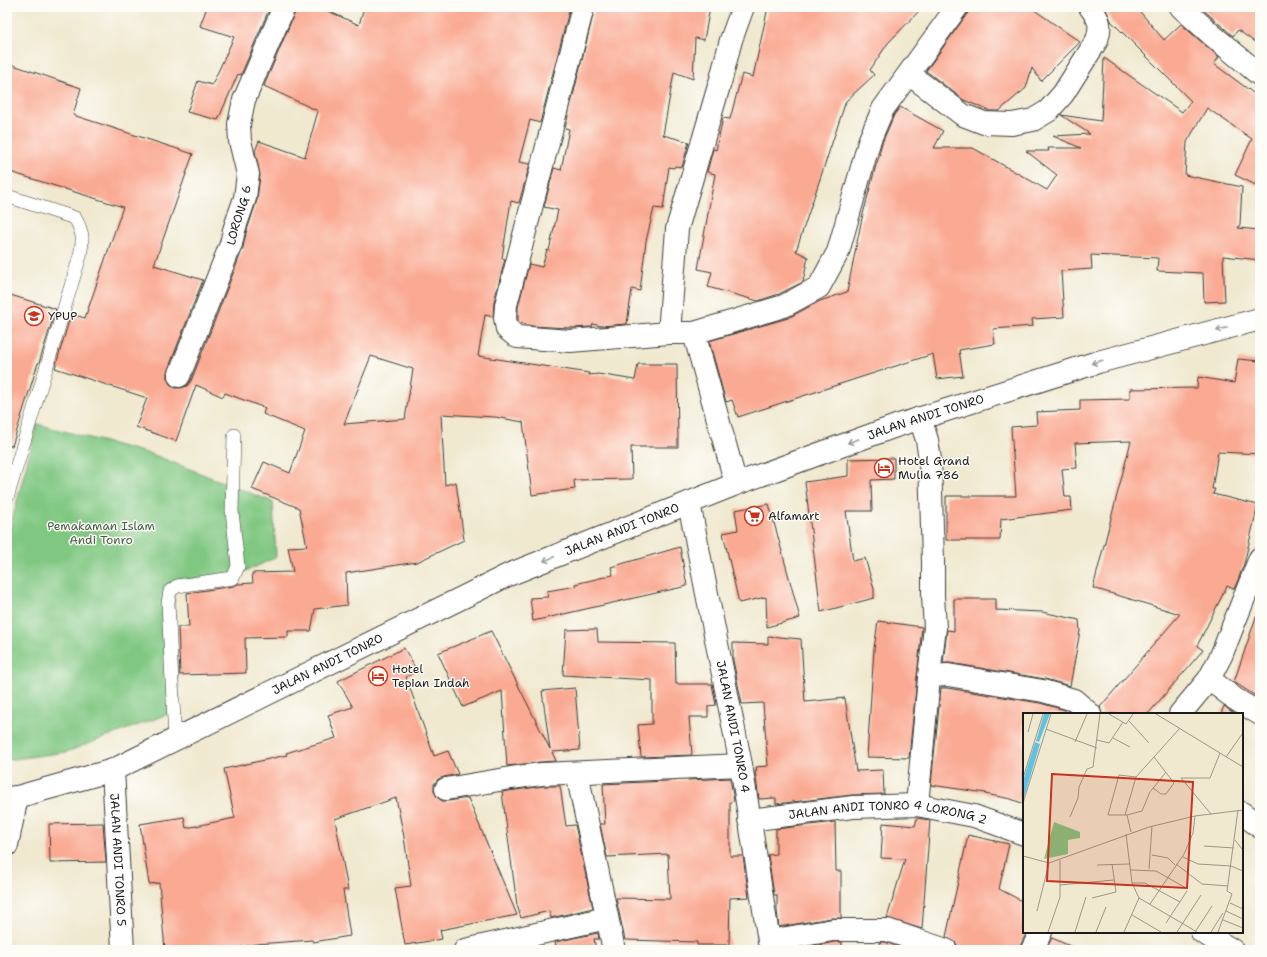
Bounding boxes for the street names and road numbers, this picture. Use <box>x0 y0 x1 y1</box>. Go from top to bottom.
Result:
street label: LORONG 6 <box>223 184 255 247</box>
street label: JALAN ANDI TONRO <box>865 391 986 444</box>
street label: JALAN ANDI TONRO <box>562 500 681 560</box>
street label: JALAN ANDI TONRO <box>269 630 386 698</box>
street label: JALAN ANDI TONRO 4 <box>712 659 753 794</box>
street label: JALAN ANDI TONRO 5 <box>106 793 130 927</box>
street label: JALAN ANDI TONRO 4 LORONG 2 <box>787 797 989 828</box>

